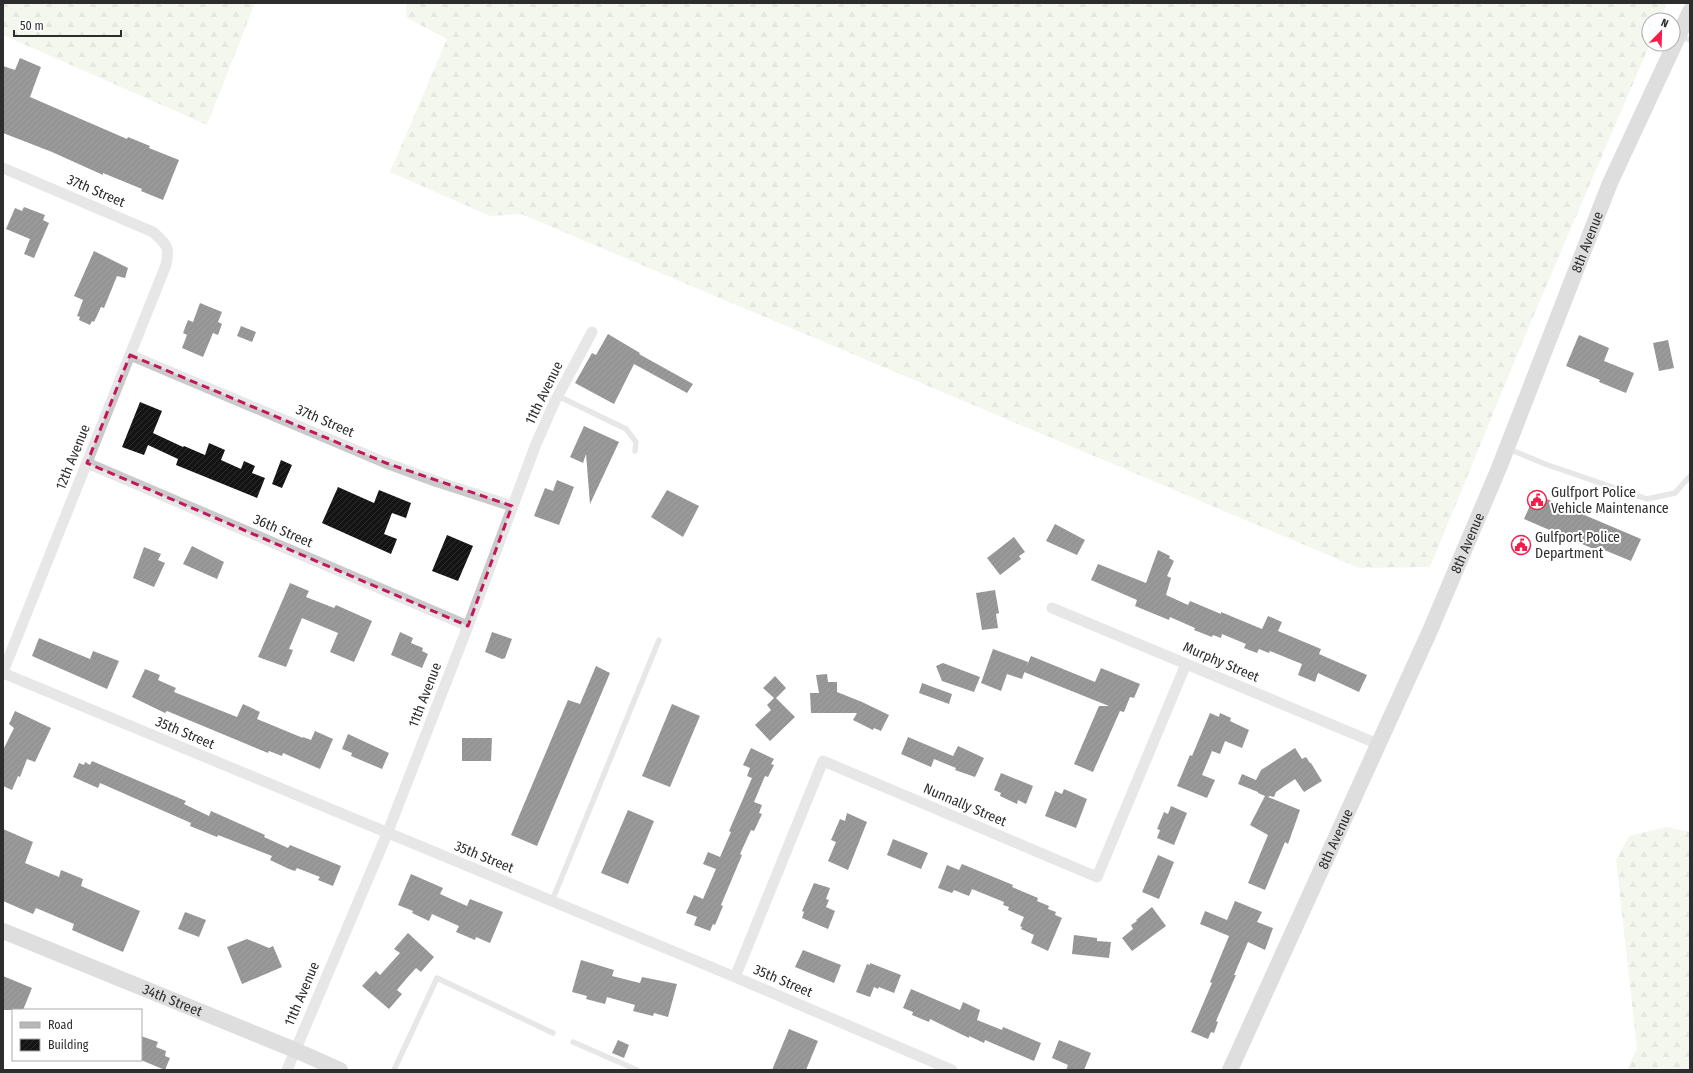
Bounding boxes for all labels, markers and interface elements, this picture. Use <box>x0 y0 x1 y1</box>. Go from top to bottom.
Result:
scale bar <box>14 12 121 38</box>
north arrow <box>1641 12 1681 52</box>
text: N <box>1659 16 1670 31</box>
text: 50 m <box>20 19 44 33</box>
street label: 37th Street <box>64 171 128 211</box>
street label: 8th Avenue <box>1567 209 1607 275</box>
street label: 11th Avenue <box>521 359 567 427</box>
street label: 37th Street <box>293 401 357 441</box>
street label: 12th Avenue <box>52 422 94 492</box>
place label: Gulfport Police Vehicle Maintenance <box>1551 484 1669 517</box>
public building icon: Gulfport Police Vehicle Maintenance <box>1526 489 1548 511</box>
street label: 8th Avenue <box>1447 510 1488 576</box>
street label: 36th Street <box>251 511 316 551</box>
place label: Gulfport Police Department <box>1535 529 1620 562</box>
public building icon: Gulfport Police Department <box>1510 534 1532 556</box>
street label: Murphy Street <box>1180 638 1262 686</box>
street label: 11th Avenue <box>405 660 445 730</box>
street label: 35th Street <box>153 713 217 753</box>
street label: Nunnally Street <box>921 780 1009 830</box>
street label: 8th Avenue <box>1314 806 1356 872</box>
street label: 35th Street <box>452 837 516 877</box>
street label: 11th Avenue <box>281 959 323 1029</box>
street label: 35th Street <box>751 961 815 1001</box>
street label: 34th Street <box>140 980 205 1020</box>
legend <box>12 1009 142 1061</box>
text: Road <box>48 1018 73 1032</box>
text: Building <box>48 1038 89 1052</box>

